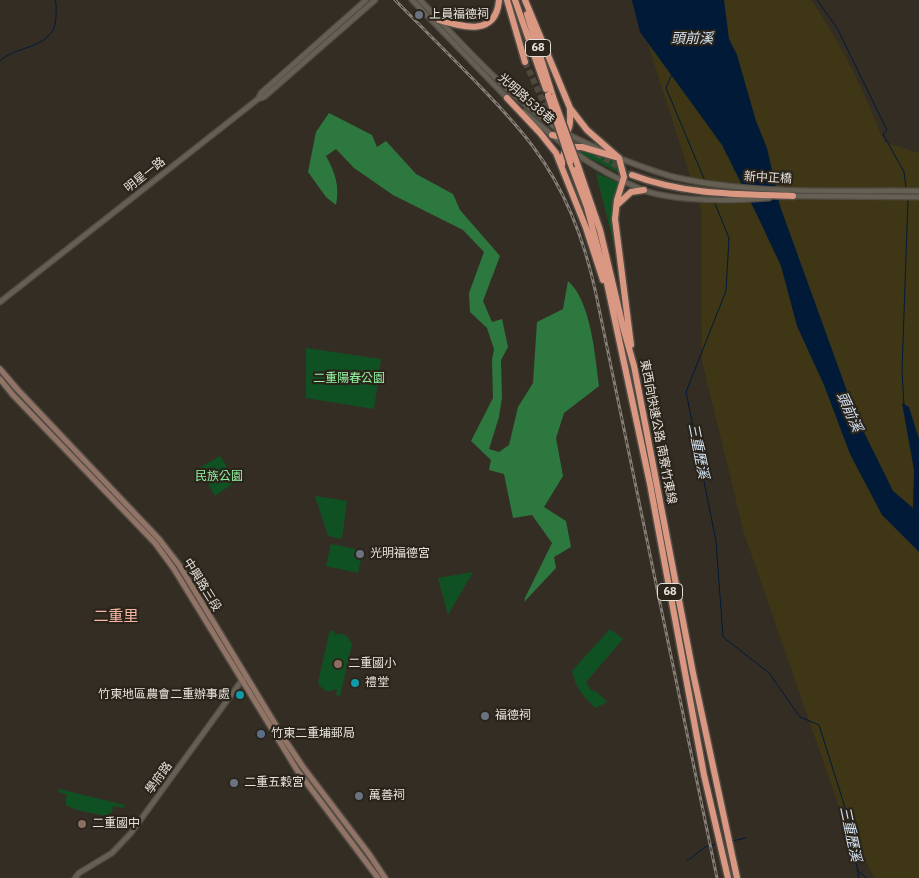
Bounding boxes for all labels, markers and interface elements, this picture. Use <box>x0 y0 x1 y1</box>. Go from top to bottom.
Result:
place label: 上員福德祠 <box>429 8 489 22</box>
marker: 上員福德祠 <box>413 9 425 21</box>
water label: 頭前溪 <box>671 31 713 47</box>
road number: 68 <box>526 40 550 56</box>
street label: 光明路538巷 <box>495 71 557 127</box>
street label: 明星一路 <box>122 155 168 195</box>
street label: 新中正橋 <box>744 170 792 186</box>
street label: 東西向快速公路 南寮竹東線 <box>637 359 679 505</box>
park label: 二重陽春公園 <box>313 372 385 386</box>
water label: 頭前溪 <box>833 389 865 435</box>
water label: 三重歷溪 <box>684 422 712 480</box>
park label: 民族公園 <box>195 470 243 484</box>
place label: 光明福德宮 <box>370 547 430 561</box>
marker: 光明福德宮 <box>354 548 366 560</box>
street label: 中興路三段 <box>180 556 224 614</box>
road number: 68 <box>658 584 682 600</box>
district label: 二重里 <box>94 608 138 626</box>
place label: 二重國小 <box>348 657 396 671</box>
marker: 二重國小 <box>332 658 344 670</box>
place label: 禮堂 <box>365 676 389 690</box>
marker: 禮堂 <box>349 677 361 689</box>
place label: 竹東地區農會二重辦事處 <box>98 688 230 702</box>
marker: 竹東地區農會二重辦事處 <box>234 689 246 701</box>
place label: 福德祠 <box>495 709 531 723</box>
marker: 福德祠 <box>479 710 491 722</box>
place label: 竹東二重埔郵局 <box>271 727 355 741</box>
marker: 竹東二重埔郵局 <box>255 728 267 740</box>
street label: 學府路 <box>143 759 175 797</box>
place label: 二重五穀宮 <box>244 776 304 790</box>
marker: 二重五穀宮 <box>228 777 240 789</box>
place label: 萬善祠 <box>369 789 405 803</box>
marker: 萬善祠 <box>353 790 365 802</box>
water label: 三重歷溪 <box>836 805 864 863</box>
place label: 二重國中 <box>92 817 140 831</box>
marker: 二重國中 <box>76 818 88 830</box>

